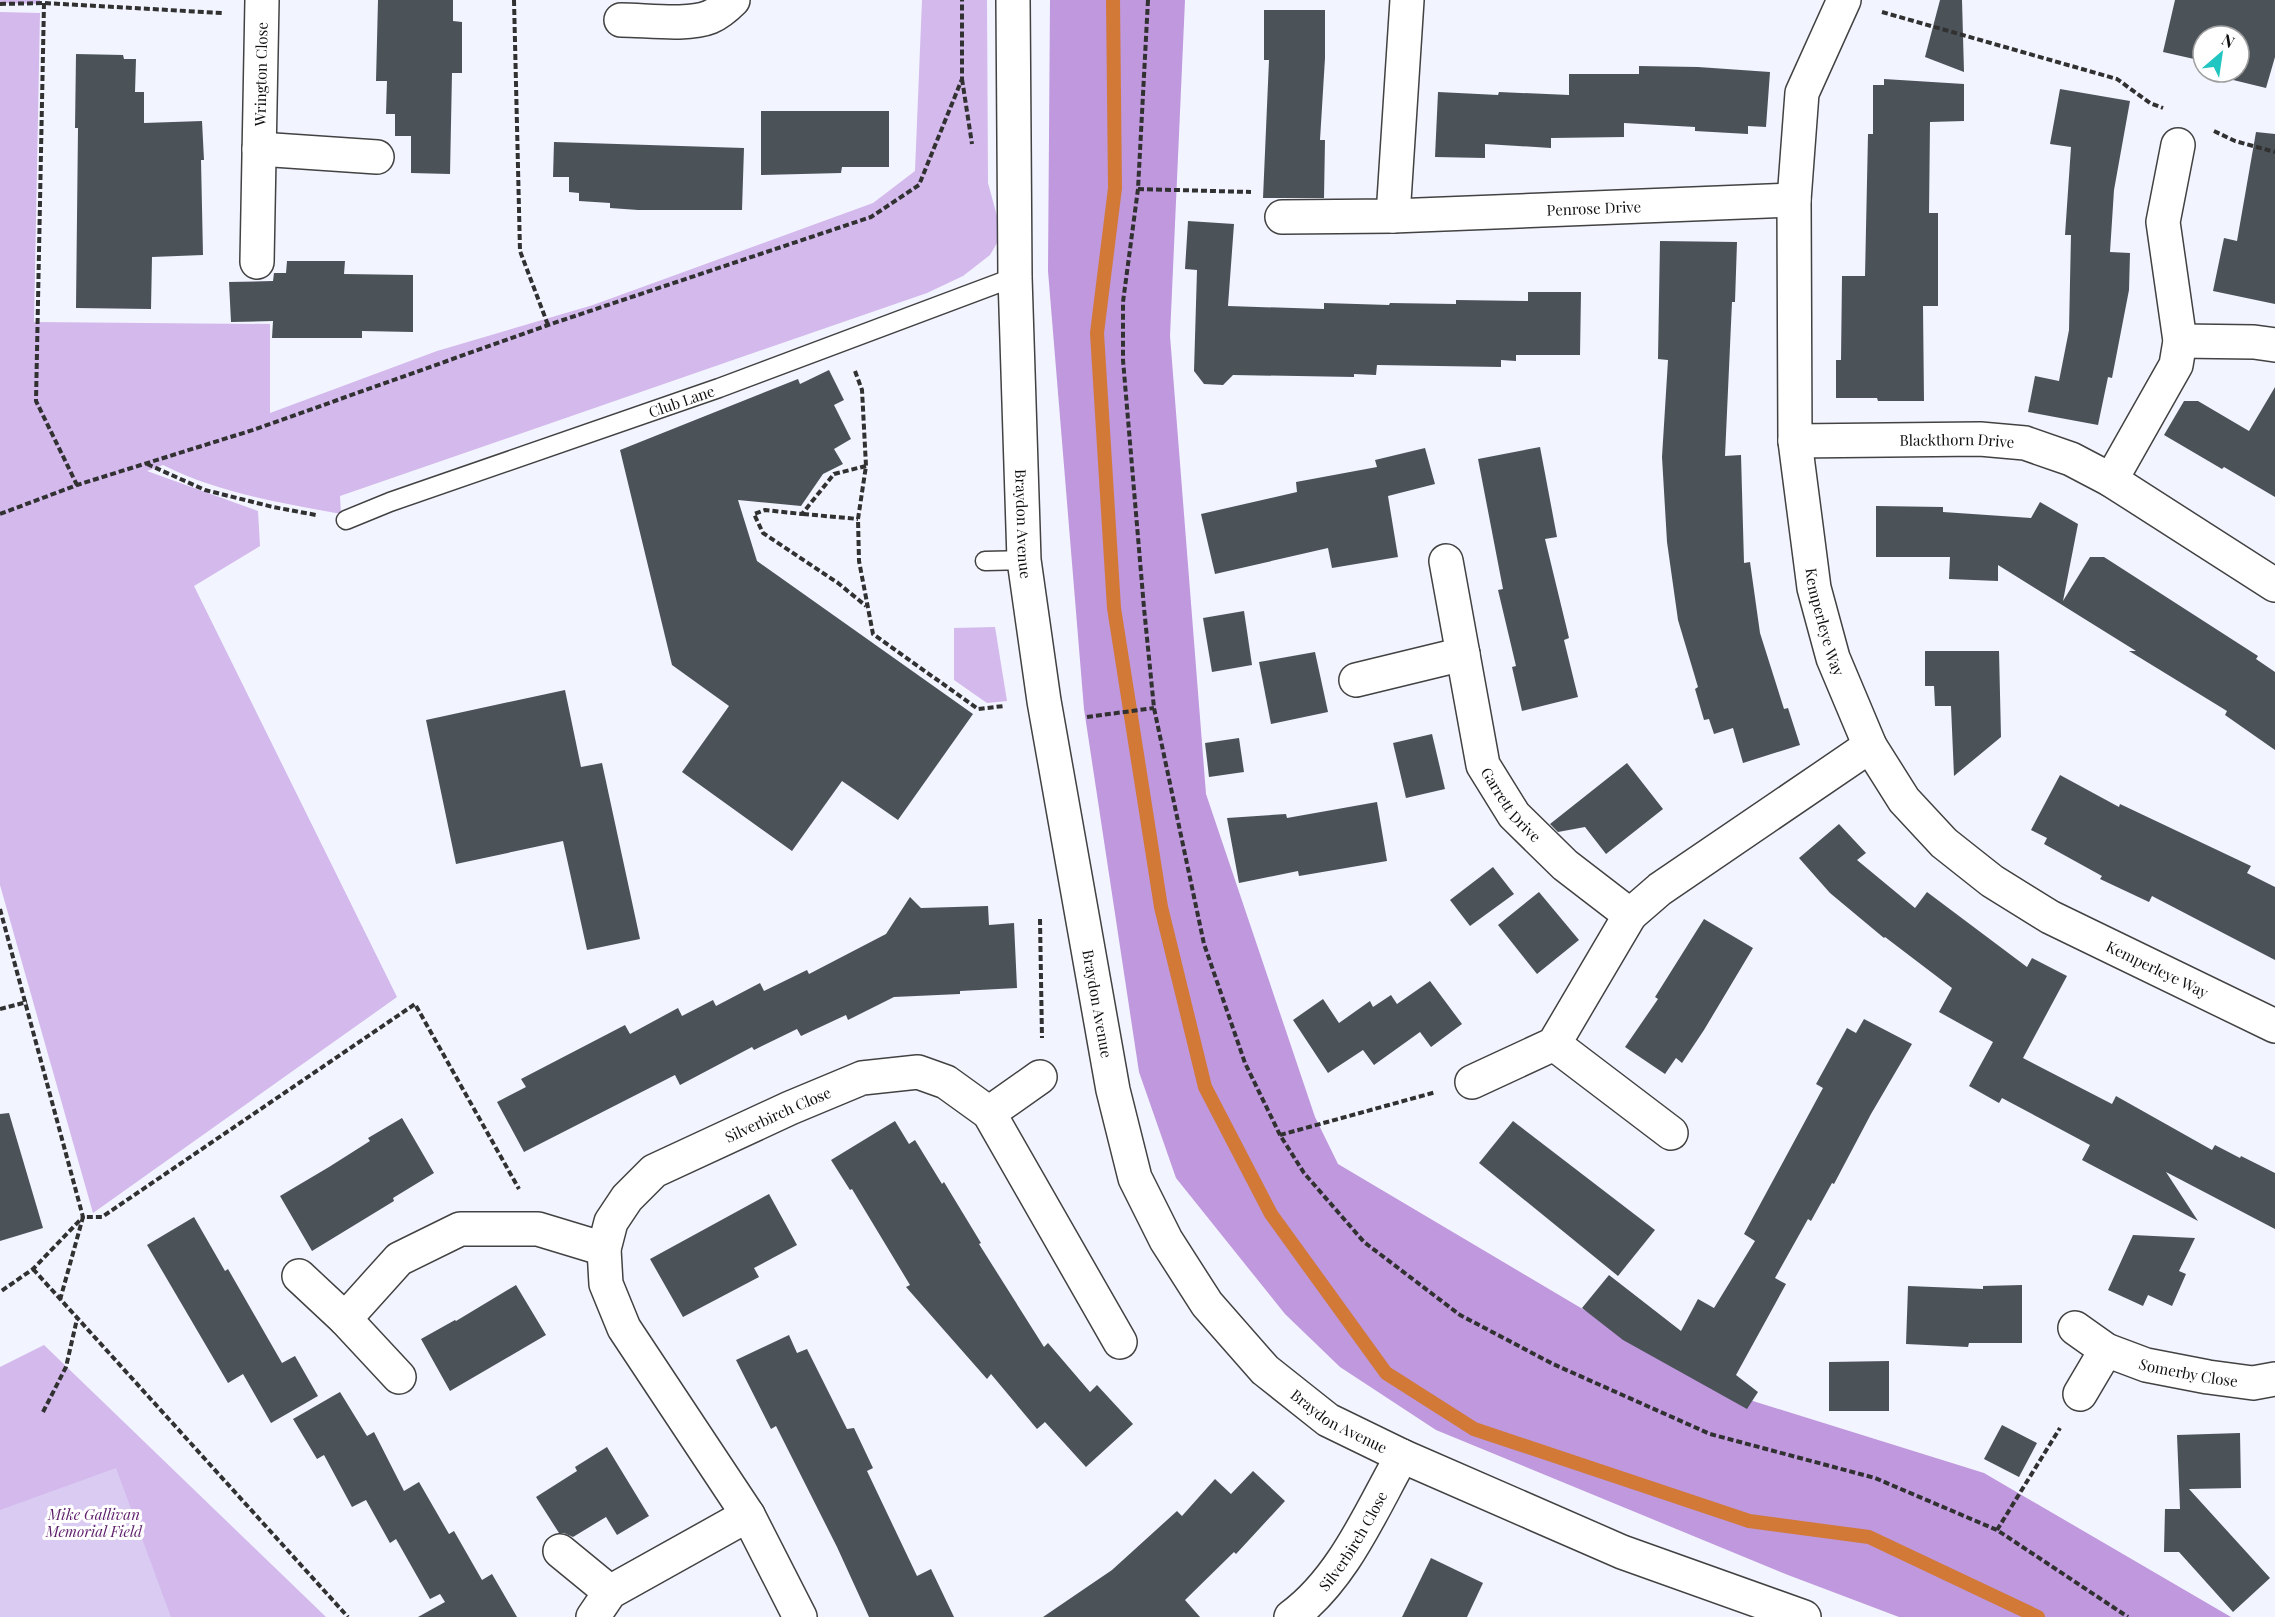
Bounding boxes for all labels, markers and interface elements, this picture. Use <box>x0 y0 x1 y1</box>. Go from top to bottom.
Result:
street label: Wrington Close <box>250 22 272 127</box>
north arrow <box>2191 24 2251 84</box>
text: N <box>2218 28 2239 53</box>
street label: Penrose Drive <box>1546 196 1642 220</box>
street label: Club Lane <box>646 380 717 422</box>
street label: Blackthorn Drive <box>1899 429 2015 452</box>
street label: Braydon Avenue <box>1011 469 1037 580</box>
street label: Kemperleye Way <box>1802 567 1850 679</box>
street label: Garrett Drive <box>1477 763 1545 846</box>
street label: Kemperleye Way <box>2103 936 2212 1002</box>
street label: Braydon Avenue <box>1078 948 1117 1059</box>
street label: Silverbirch Close <box>722 1082 834 1147</box>
street label: Somerby Close <box>2136 1353 2239 1391</box>
street label: Braydon Avenue <box>1287 1384 1391 1457</box>
street label: Silverbirch Close <box>1314 1488 1391 1595</box>
park label: Mike Gallivan Memorial Field <box>45 1504 143 1541</box>

